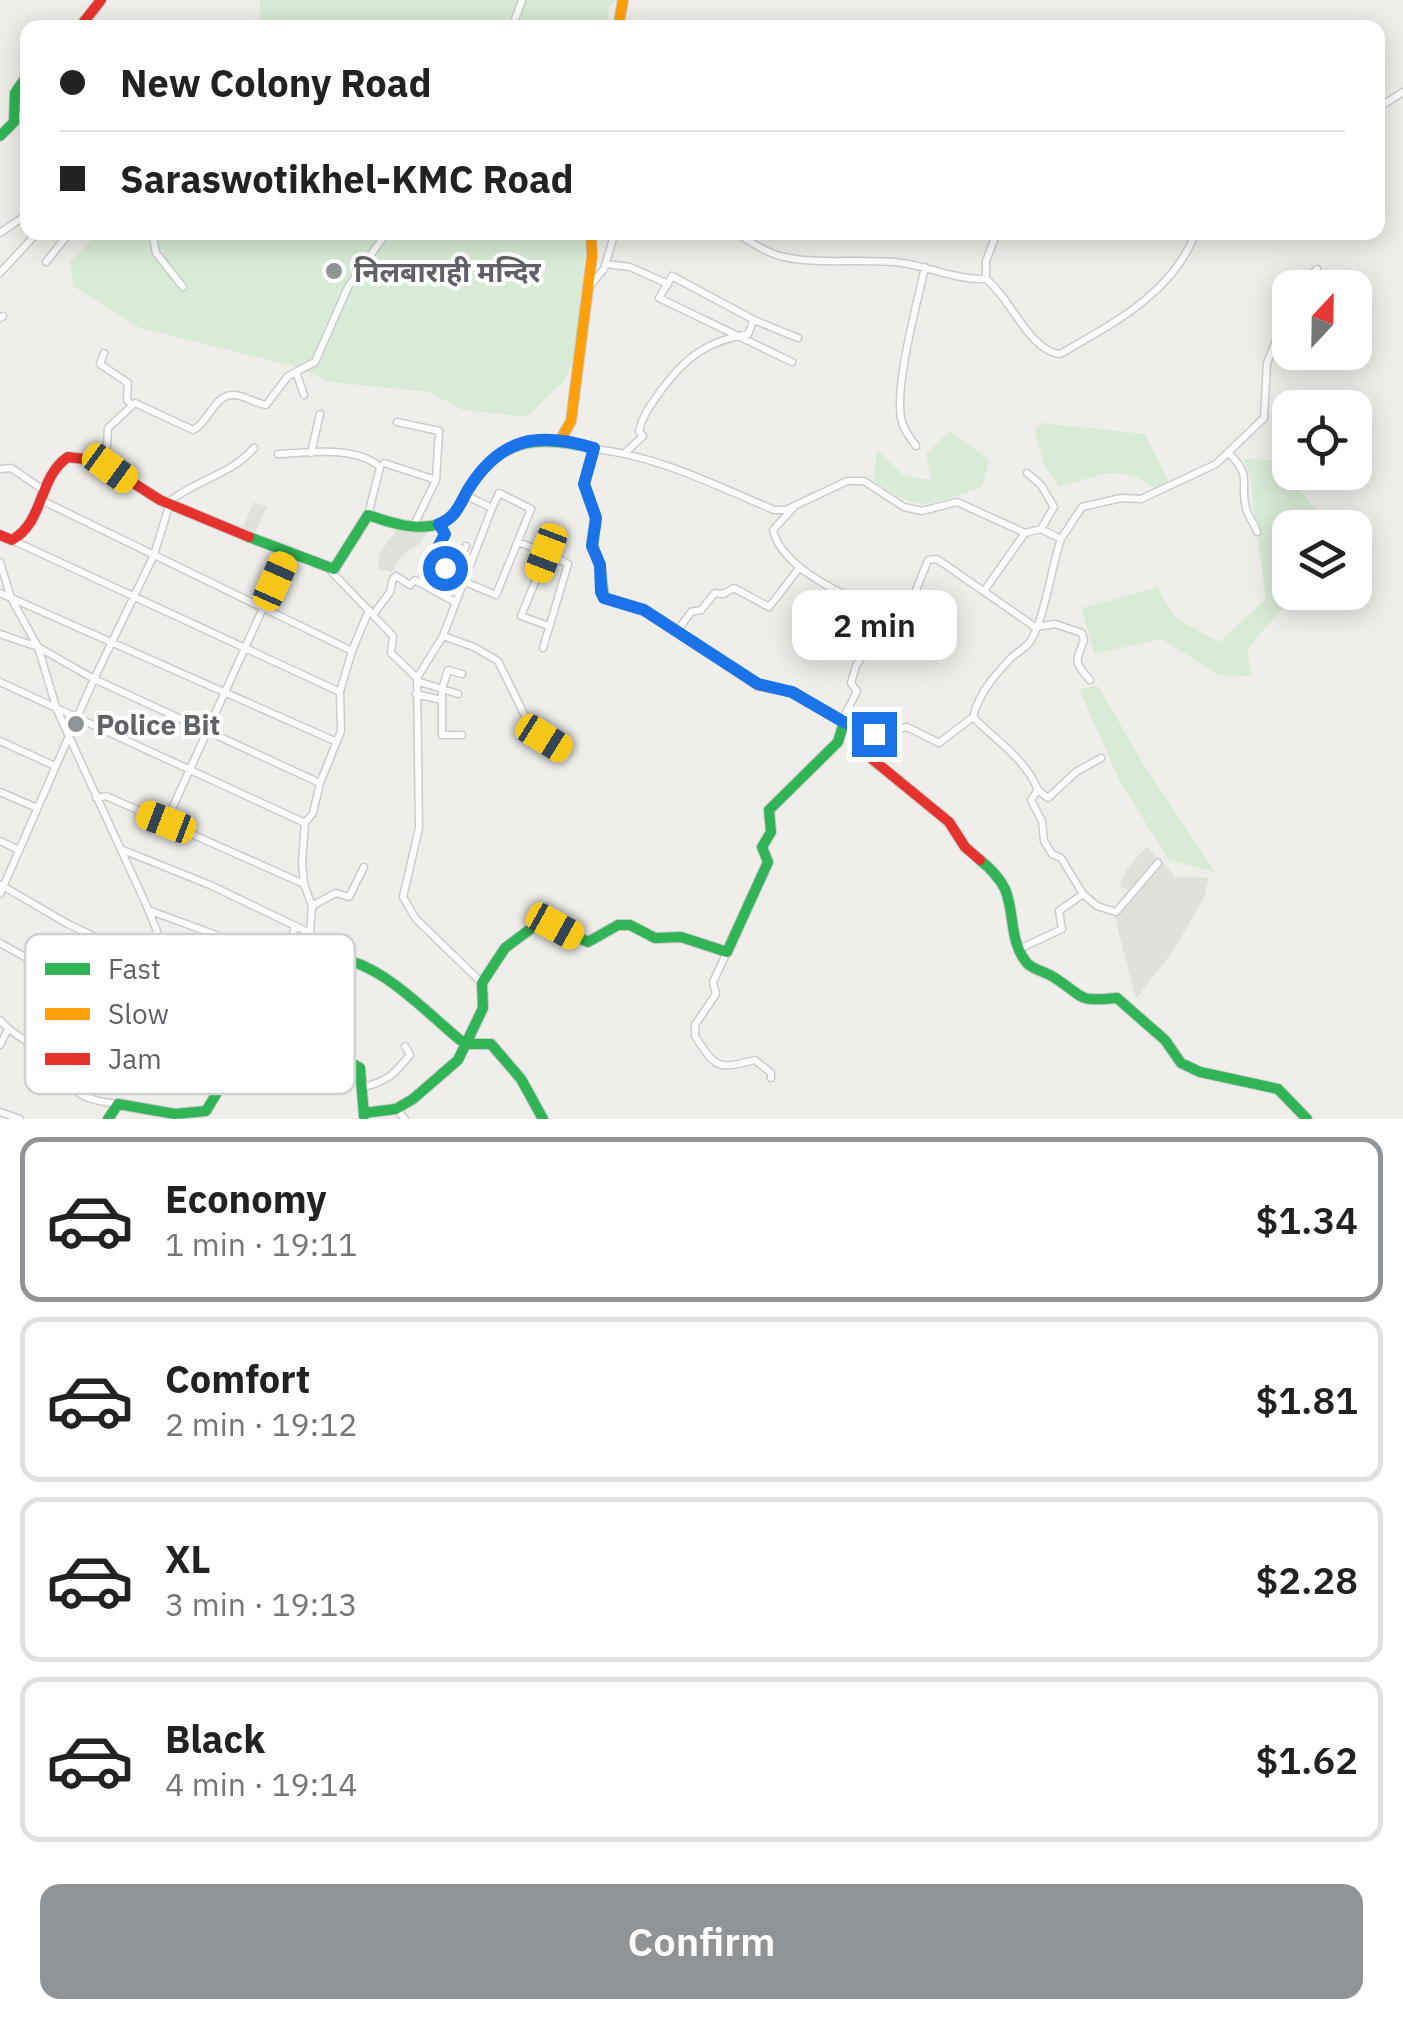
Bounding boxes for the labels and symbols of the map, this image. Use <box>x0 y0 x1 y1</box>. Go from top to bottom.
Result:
place label: निलबाराही मन्दिर <box>354 253 541 290</box>
marker: निलबाराही मन्दिर <box>323 260 345 282</box>
north arrow <box>1272 270 1372 370</box>
car <box>77 438 143 498</box>
car <box>521 520 571 586</box>
route start <box>423 546 468 591</box>
car <box>249 547 301 615</box>
callout: 2 min <box>792 589 956 659</box>
place label: Police Bit <box>96 706 220 743</box>
car <box>511 709 577 767</box>
route end <box>852 712 897 757</box>
marker: Police Bit <box>65 713 87 735</box>
car <box>133 797 199 847</box>
car <box>521 898 589 954</box>
legend <box>25 934 355 1094</box>
text: Fast <box>108 950 161 987</box>
text: Slow <box>108 995 169 1032</box>
text: Jam <box>108 1040 162 1077</box>

